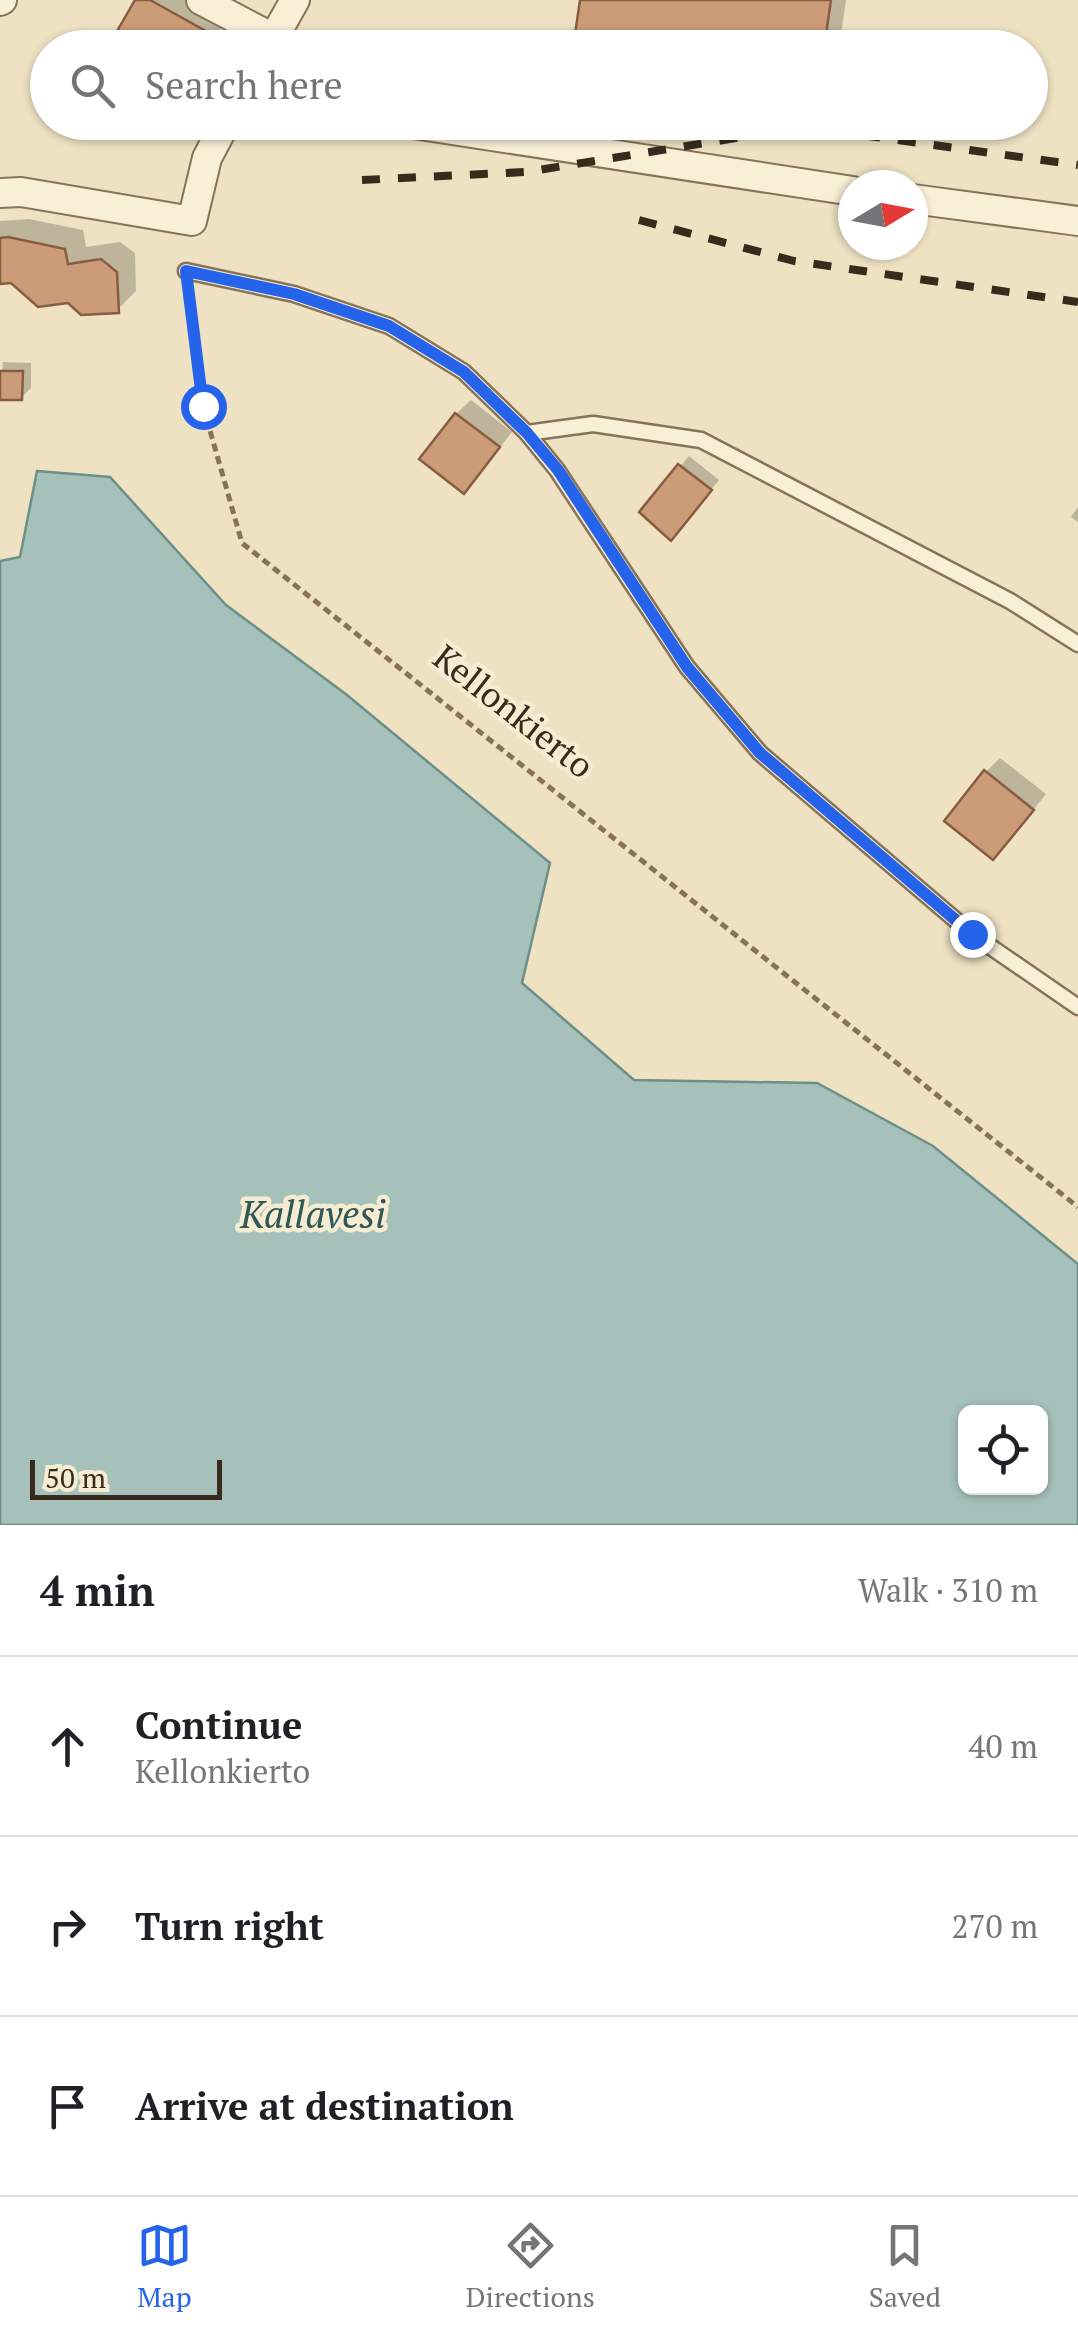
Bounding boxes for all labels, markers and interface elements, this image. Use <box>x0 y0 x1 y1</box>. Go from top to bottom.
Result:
search box <box>30 30 1048 140</box>
icon: search <box>65 58 120 113</box>
text: Search here <box>145 60 343 110</box>
north arrow <box>838 170 928 260</box>
route start <box>181 384 227 430</box>
street label: Kellonkierto <box>424 634 604 788</box>
route end <box>950 912 996 958</box>
water label: Kallavesi <box>239 1189 386 1239</box>
map controls <box>958 1405 1048 1495</box>
button: locate <box>958 1405 1048 1495</box>
scale bar <box>30 1455 222 1500</box>
text: 50 m <box>45 1459 106 1496</box>
text: 4 min <box>40 1562 155 1618</box>
text: Walk · 310 m <box>858 1569 1038 1611</box>
text: Continue <box>135 1700 302 1750</box>
icon: ahead <box>40 1719 95 1774</box>
text: 40 m <box>968 1725 1038 1767</box>
text: Kellonkierto <box>135 1750 310 1792</box>
icon: right <box>40 1899 95 1954</box>
text: Turn right <box>135 1901 324 1951</box>
text: 270 m <box>951 1905 1038 1947</box>
icon: arrive <box>40 2079 95 2134</box>
text: Arrive at destination <box>135 2081 514 2131</box>
tab: Map <box>137 2218 192 2315</box>
tab: Directions <box>466 2218 595 2315</box>
tab: Saved <box>869 2218 941 2315</box>

